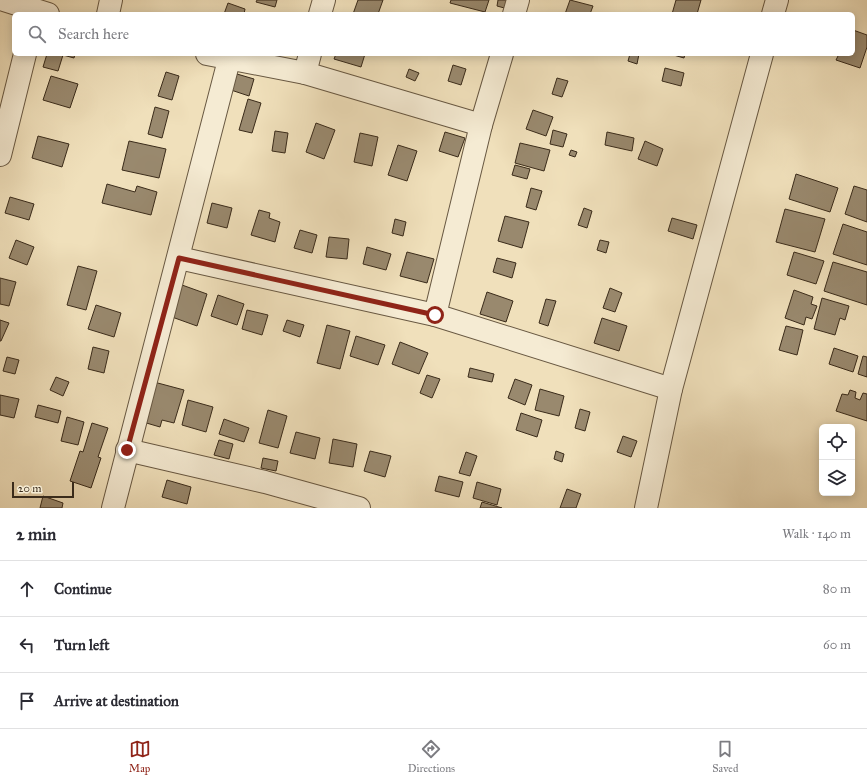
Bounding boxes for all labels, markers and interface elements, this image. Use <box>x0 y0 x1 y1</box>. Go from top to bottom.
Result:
search box <box>12 12 855 56</box>
icon: search <box>26 23 48 45</box>
text: Search here <box>58 25 129 43</box>
route start <box>426 306 444 324</box>
map controls <box>819 424 855 496</box>
button: locate <box>819 424 855 460</box>
route end <box>118 441 136 459</box>
button: layers <box>819 460 855 496</box>
scale bar <box>12 480 74 499</box>
text: 20 m <box>18 482 41 495</box>
text: 2 min <box>16 524 56 545</box>
text: Walk · 140 m <box>782 526 851 542</box>
icon: ahead <box>16 578 38 600</box>
text: Continue <box>54 580 112 598</box>
text: 80 m <box>823 581 851 597</box>
icon: left <box>16 634 38 656</box>
text: Turn left <box>54 636 110 654</box>
text: 60 m <box>823 637 851 653</box>
icon: arrive <box>16 690 38 712</box>
text: Arrive at destination <box>54 692 179 710</box>
tab: Map <box>129 738 151 775</box>
tab: Directions <box>408 738 455 775</box>
tab: Saved <box>712 738 738 775</box>

